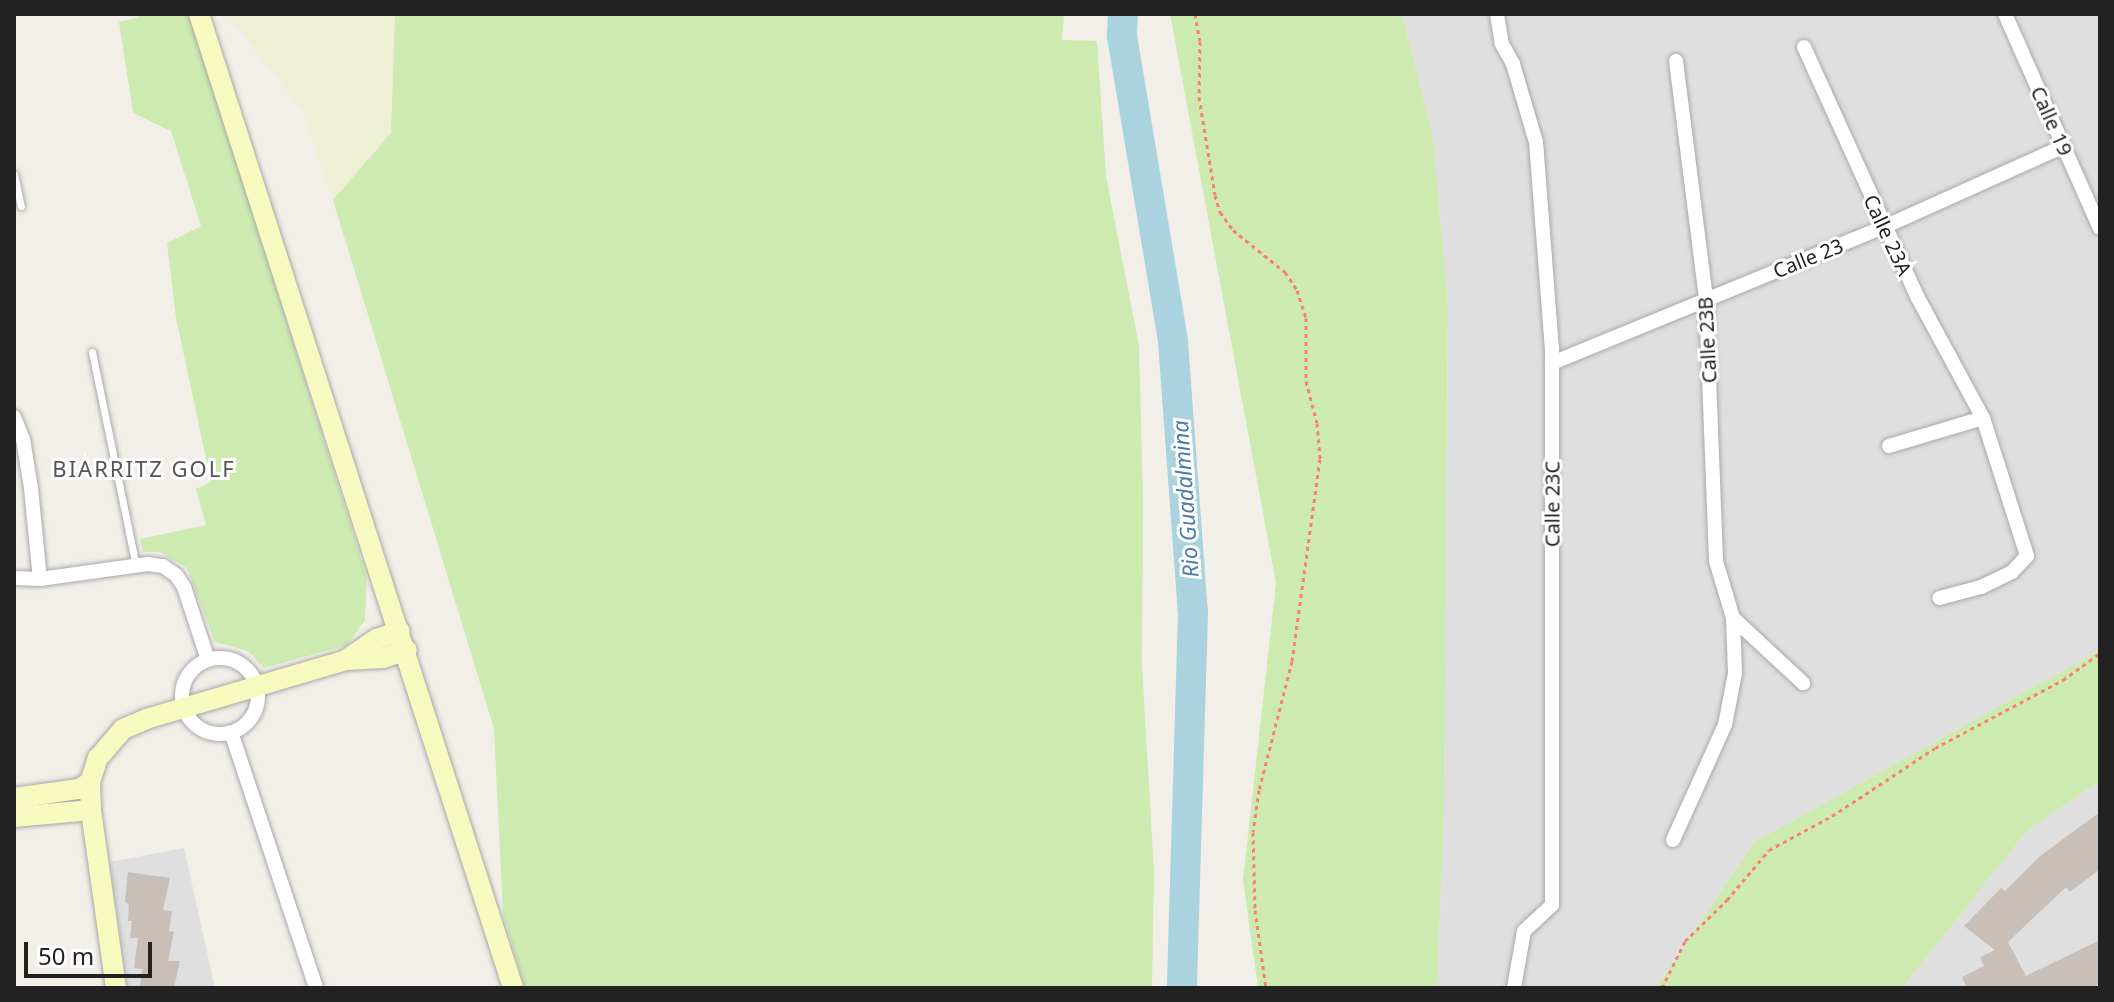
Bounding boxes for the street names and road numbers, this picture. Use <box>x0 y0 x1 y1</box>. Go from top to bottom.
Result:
street label: Calle 19 <box>2026 83 2078 159</box>
street label: Calle 23A <box>1859 191 1917 279</box>
street label: Calle 23 <box>1769 233 1847 283</box>
street label: Calle 23B <box>1693 296 1721 384</box>
street label: Calle 23C <box>1540 461 1564 547</box>

